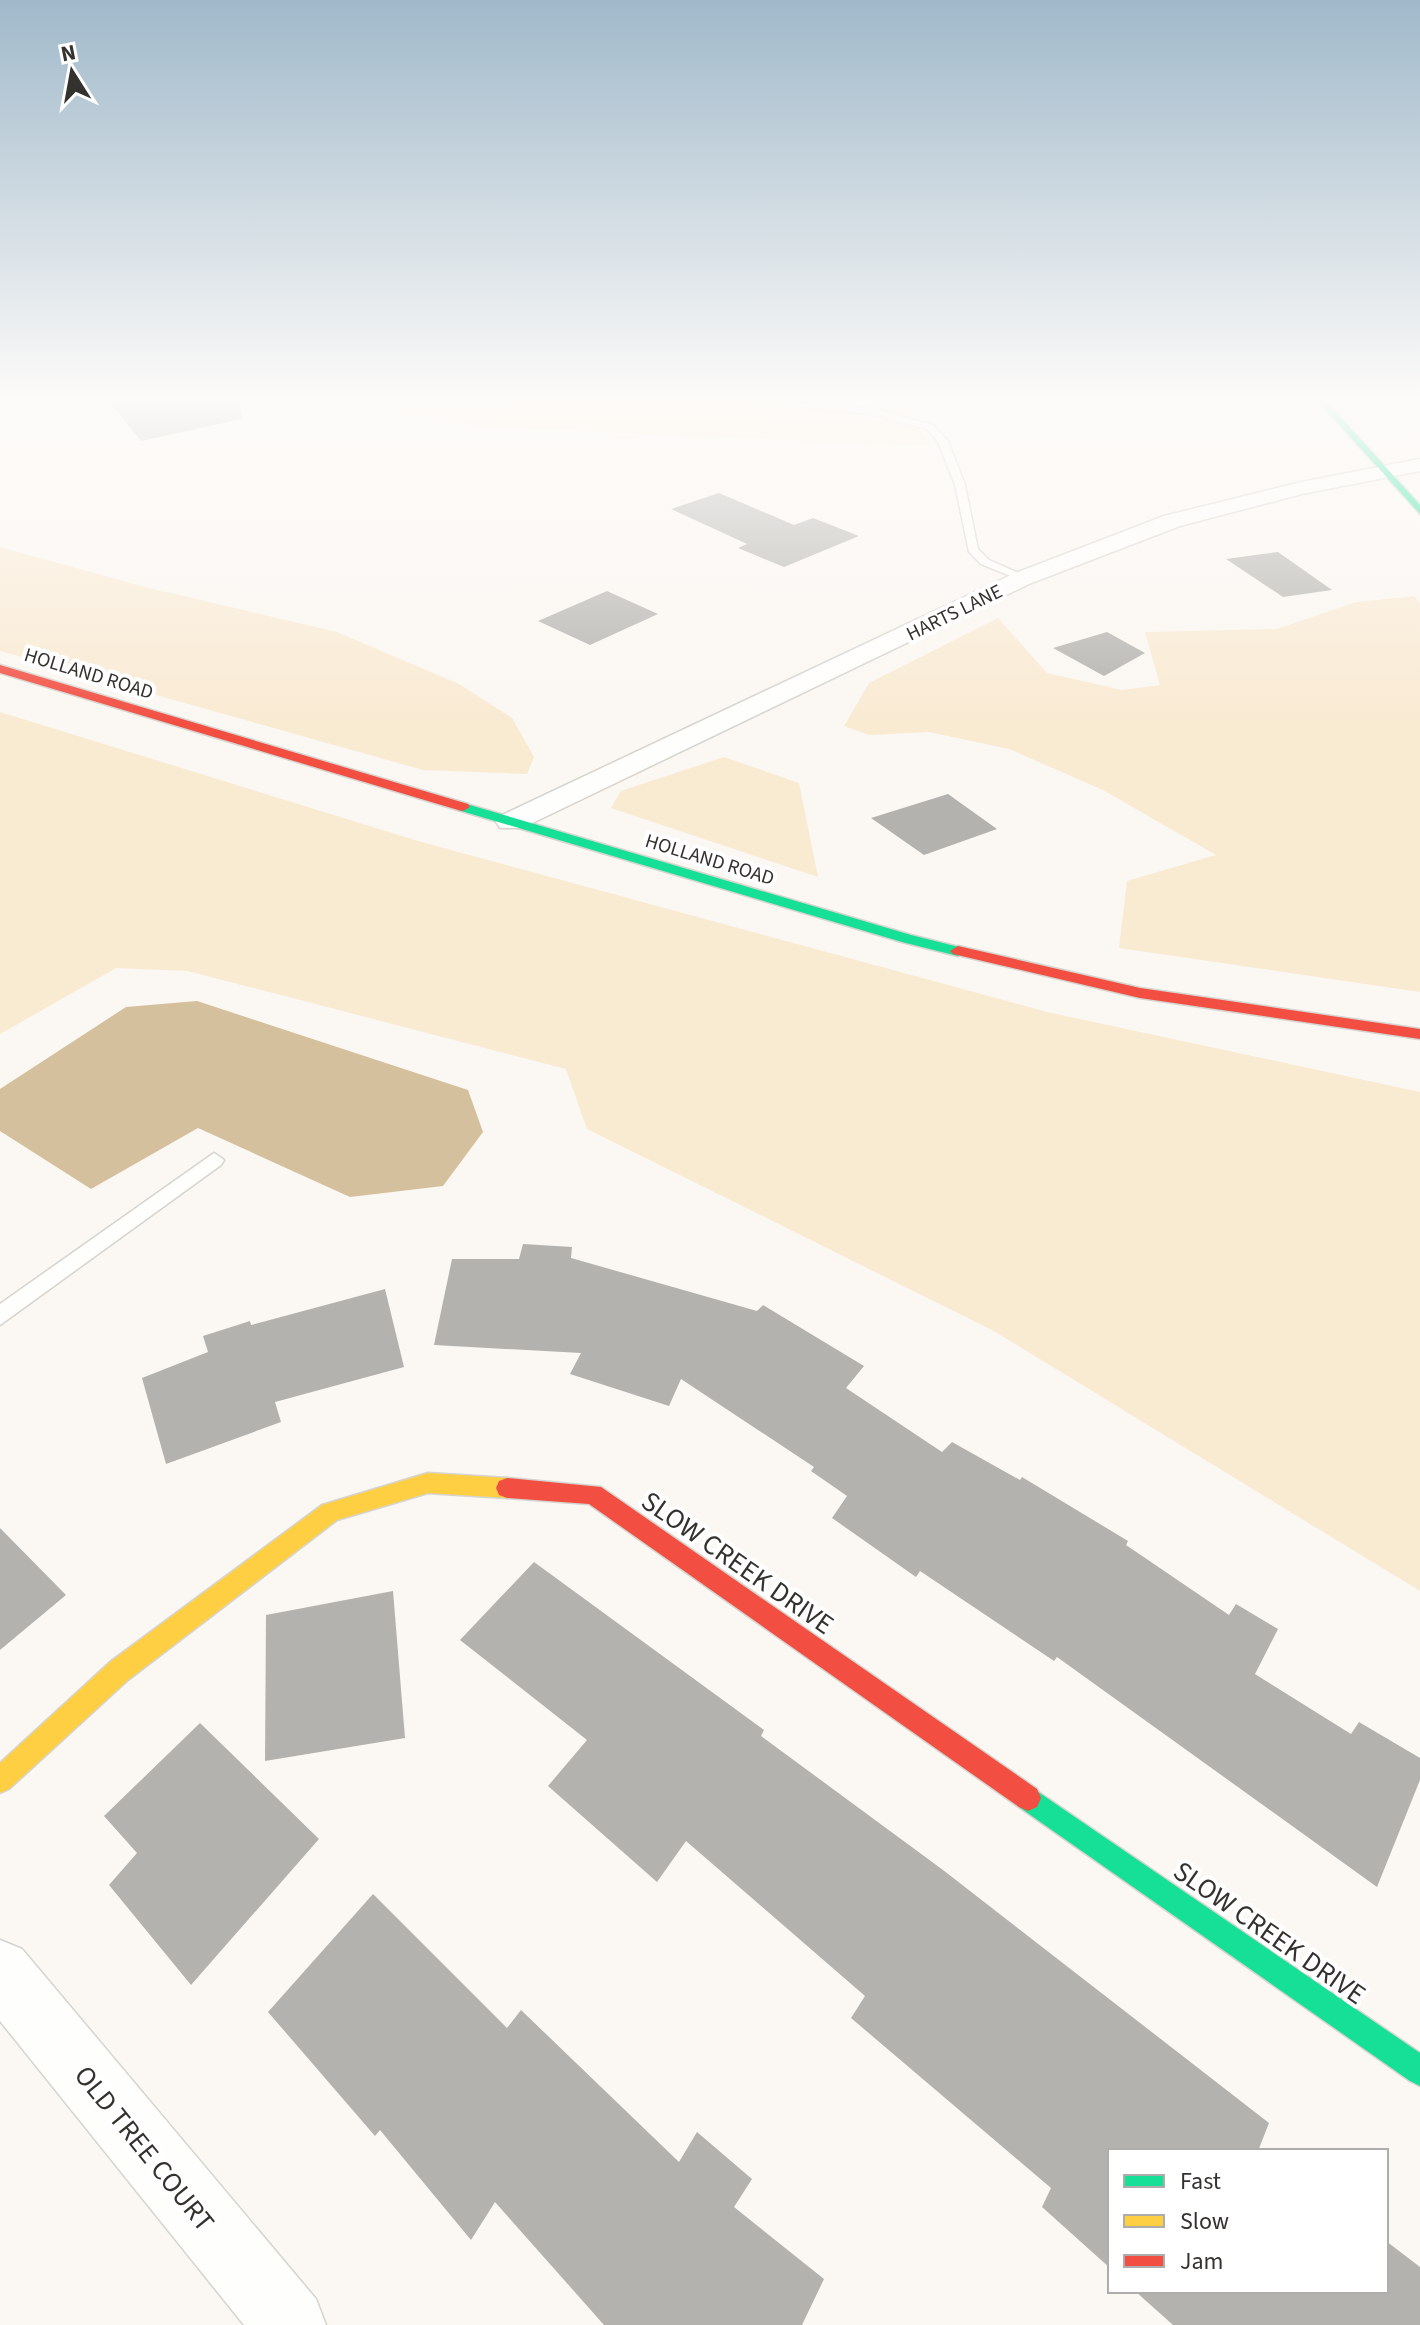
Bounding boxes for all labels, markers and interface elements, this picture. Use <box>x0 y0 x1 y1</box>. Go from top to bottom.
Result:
north arrow <box>32 32 112 112</box>
text: N <box>58 36 79 70</box>
street label: HARTS LANE <box>902 578 1007 648</box>
street label: HOLLAND ROAD <box>21 641 157 707</box>
street label: HOLLAND ROAD <box>642 827 778 893</box>
street label: SLOW CREEK DRIVE <box>633 1481 842 1644</box>
street label: SLOW CREEK DRIVE <box>1165 1851 1374 2014</box>
street label: OLD TREE COURT <box>65 2057 224 2240</box>
legend <box>1108 2149 1388 2293</box>
text: Fast <box>1180 2164 1221 2199</box>
text: Slow <box>1180 2204 1229 2239</box>
text: Jam <box>1180 2244 1224 2279</box>

